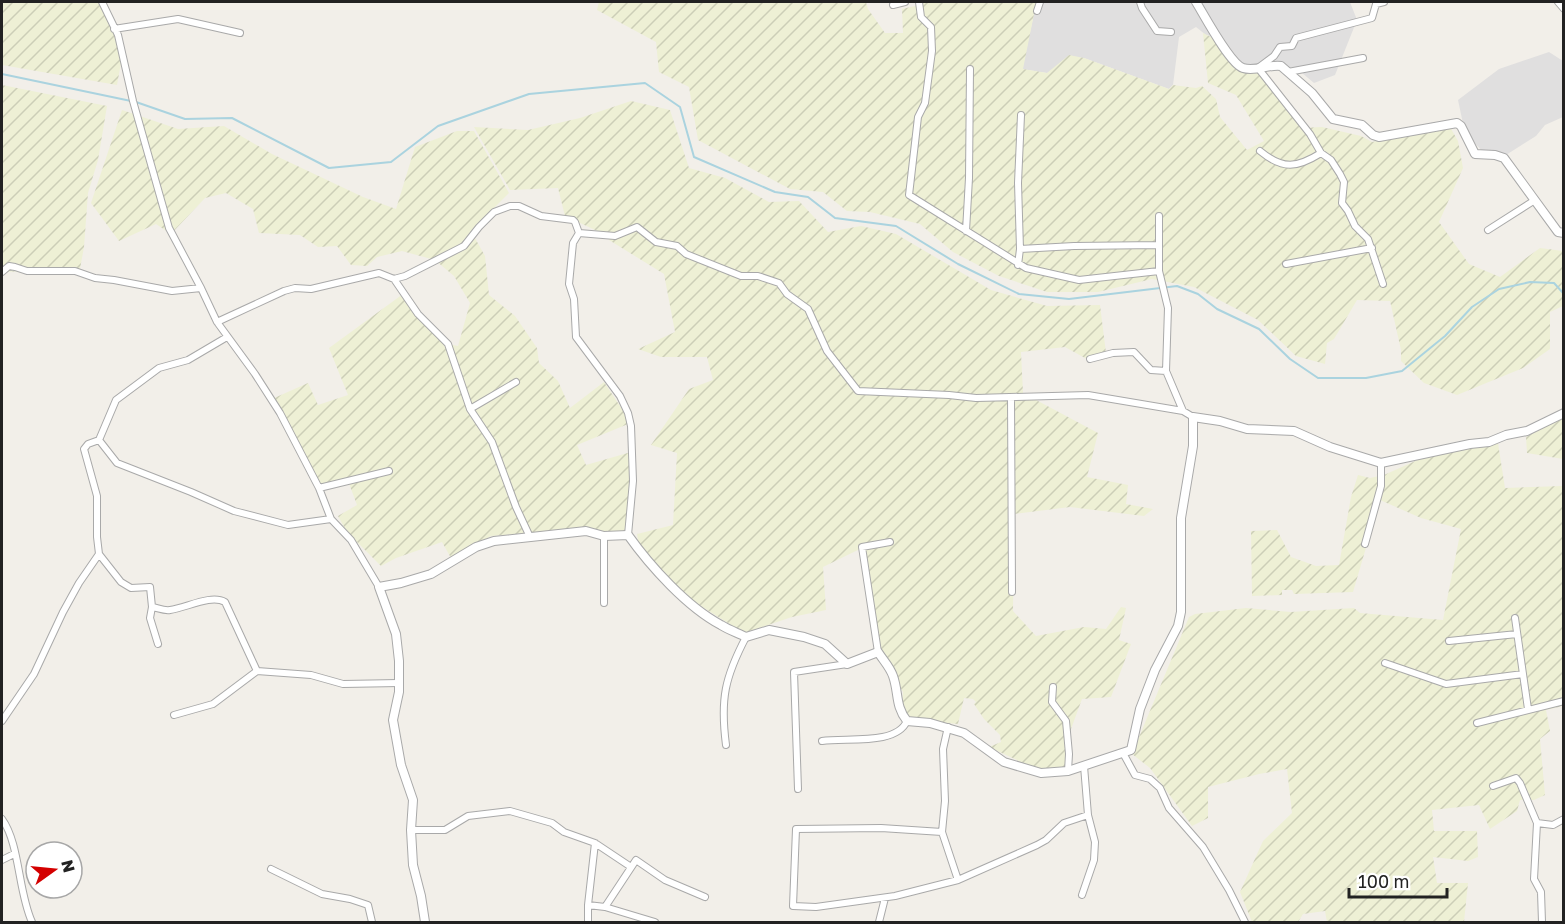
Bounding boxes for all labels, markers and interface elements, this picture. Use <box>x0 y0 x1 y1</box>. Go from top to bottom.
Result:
north arrow <box>24 840 84 900</box>
text: N <box>57 858 80 875</box>
scale bar <box>1349 861 1446 899</box>
text: 100 m <box>1358 870 1409 892</box>

